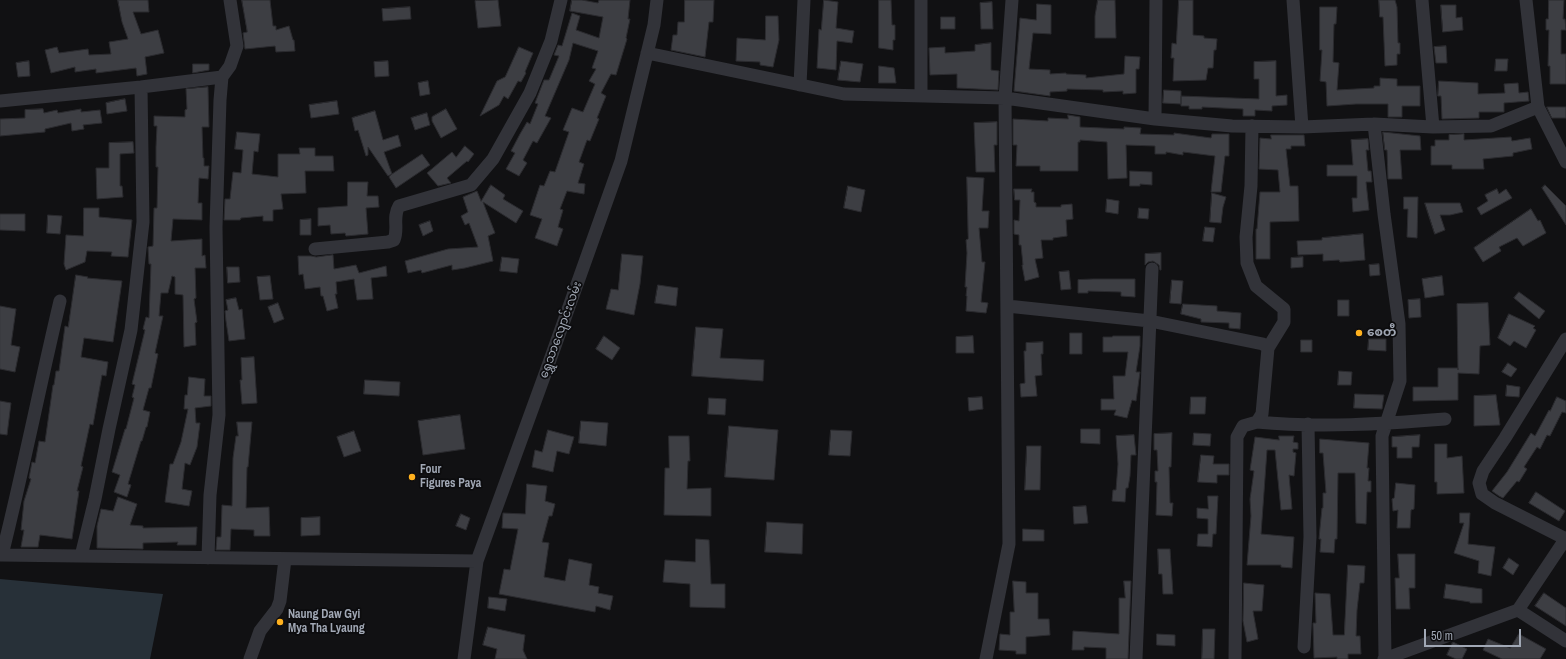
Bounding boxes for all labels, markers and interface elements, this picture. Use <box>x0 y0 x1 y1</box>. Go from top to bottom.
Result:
street label: ရွှေသာလျောင်းလမ်း <box>537 280 585 380</box>
place label: စေတီ <box>1367 326 1396 340</box>
marker: စေတီ <box>1354 328 1364 338</box>
place label: Four Figures Paya <box>420 463 481 491</box>
marker: Four Figures Paya <box>407 472 417 482</box>
place label: Naung Daw Gyi Mya Tha Lyaung <box>288 608 365 636</box>
marker: Naung Daw Gyi Mya Tha Lyaung <box>275 617 285 627</box>
scale bar <box>1426 621 1523 647</box>
text: 50 m <box>1431 628 1453 644</box>

